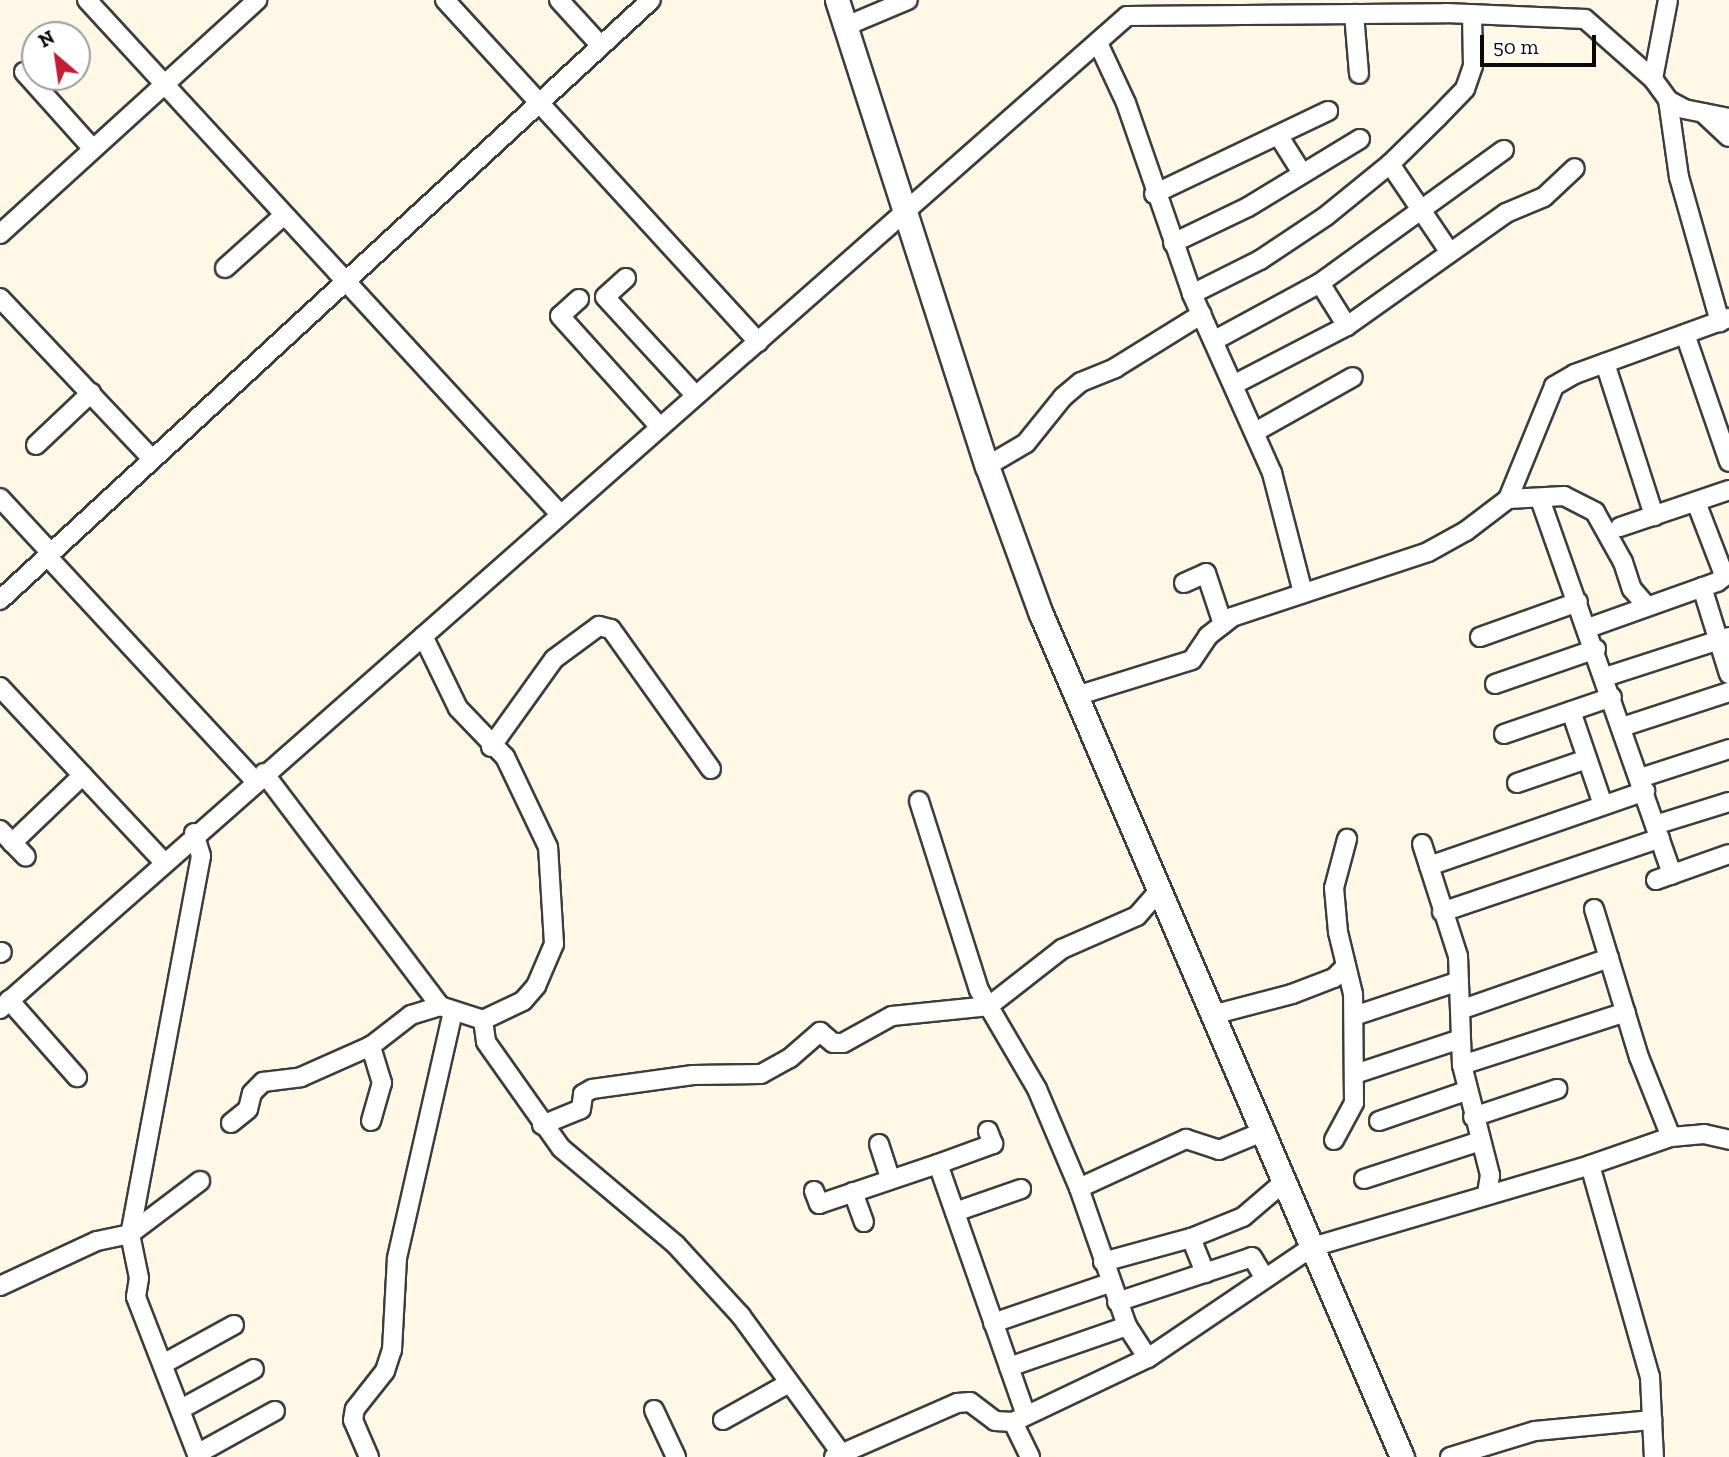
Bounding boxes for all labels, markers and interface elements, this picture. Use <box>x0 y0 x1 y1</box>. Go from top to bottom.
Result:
north arrow <box>21 21 91 91</box>
scale bar <box>1484 21 1600 65</box>
text: N <box>35 25 58 53</box>
text: 50 m <box>1493 34 1539 59</box>

